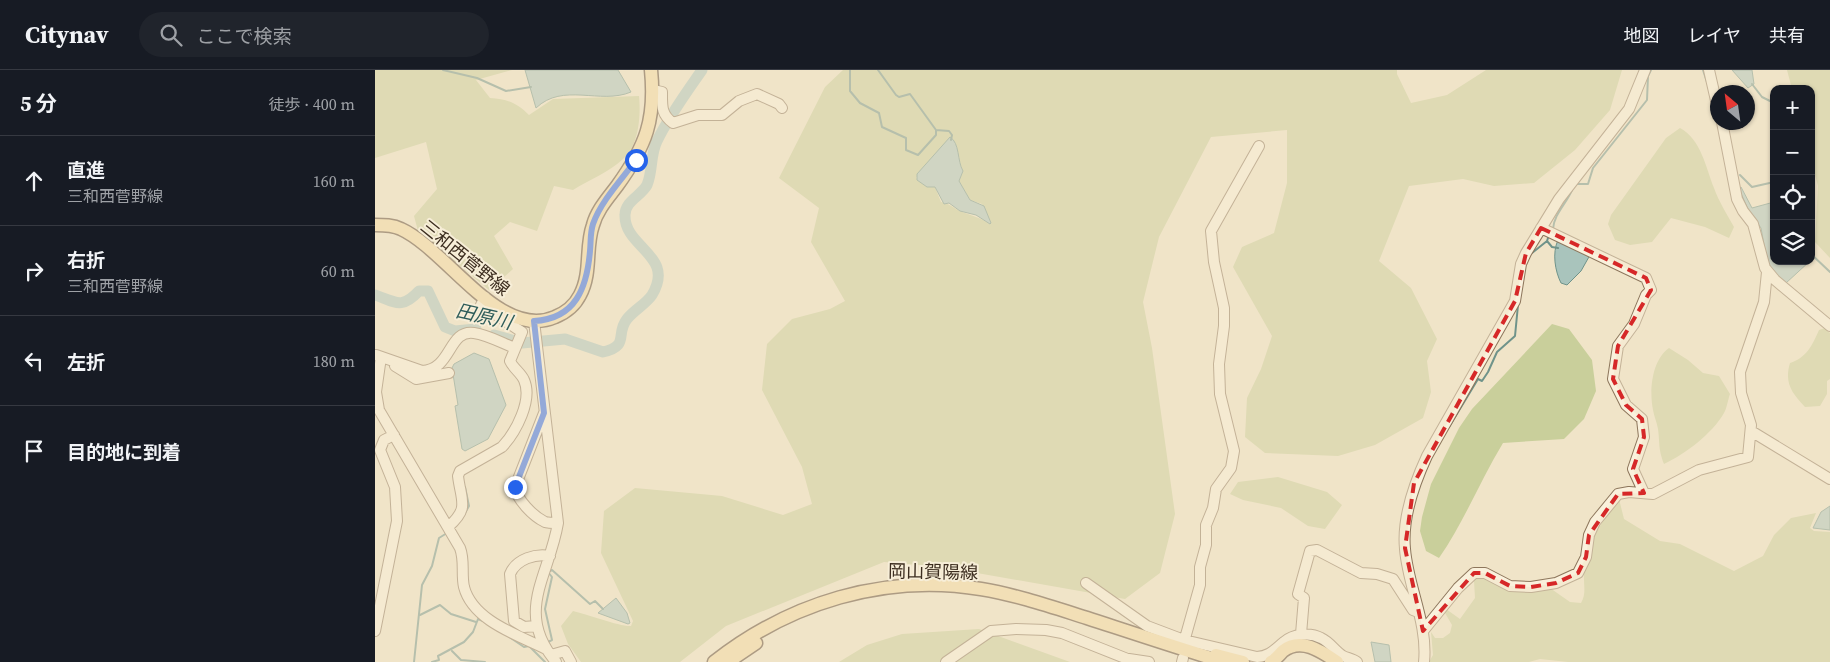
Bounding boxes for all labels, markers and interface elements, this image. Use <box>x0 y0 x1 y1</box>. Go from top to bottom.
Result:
search box <box>139 12 489 57</box>
text: Citynav <box>25 18 109 51</box>
icon: search <box>157 21 185 49</box>
text: ここで検索 <box>197 23 292 49</box>
text: 地図 <box>1624 23 1660 48</box>
text: レイヤ <box>1688 23 1741 48</box>
text: 共有 <box>1769 23 1805 48</box>
north arrow <box>1710 85 1755 130</box>
map controls <box>1770 85 1815 265</box>
button: + <box>1770 85 1815 130</box>
text: 5 分 <box>20 89 57 118</box>
text: 徒歩 · 400 m <box>269 93 355 115</box>
button: − <box>1770 130 1815 175</box>
route start <box>625 149 648 172</box>
text: 直進 <box>67 157 105 183</box>
icon: ahead <box>20 167 48 195</box>
text: 160 m <box>313 170 355 192</box>
button: locate <box>1770 175 1815 220</box>
text: 三和西菅野線 <box>67 185 163 207</box>
street label: 三和西菅野線 <box>415 214 515 301</box>
button: layers <box>1770 220 1815 265</box>
text: 右折 <box>67 247 105 273</box>
icon: right <box>20 257 48 285</box>
text: 60 m <box>321 260 355 282</box>
text: 三和西菅野線 <box>67 275 163 297</box>
water label: 田原川 <box>453 297 517 336</box>
icon: left <box>20 347 48 375</box>
text: 左折 <box>67 349 105 375</box>
text: 180 m <box>313 350 355 372</box>
icon: arrive <box>20 437 48 465</box>
text: 目的地に到着 <box>67 439 181 465</box>
route end <box>504 476 527 499</box>
street label: 岡山賀陽線 <box>888 558 978 585</box>

